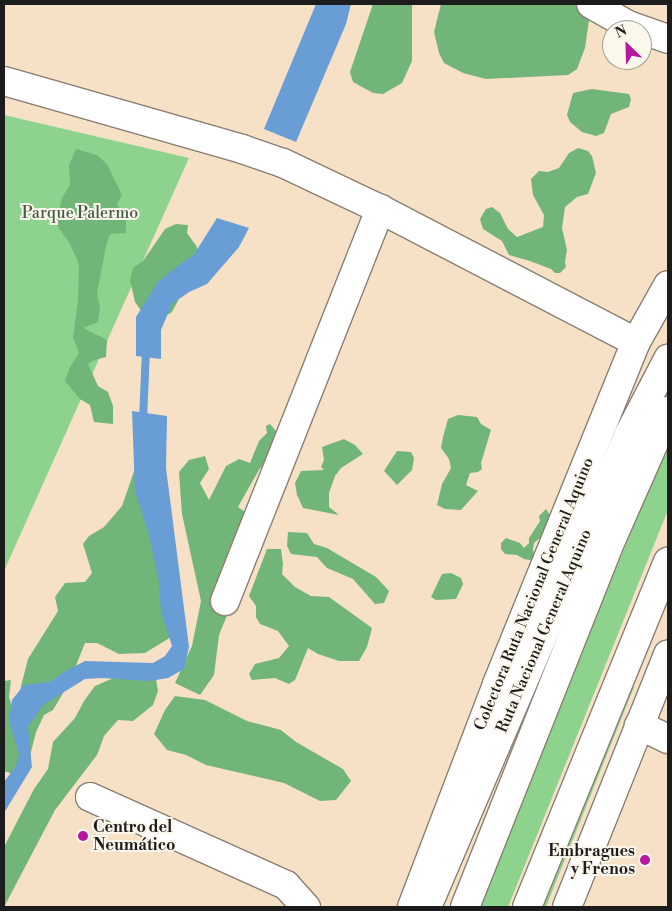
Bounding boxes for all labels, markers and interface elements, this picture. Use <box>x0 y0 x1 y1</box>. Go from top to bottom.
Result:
north arrow <box>602 20 652 70</box>
text: N <box>613 22 630 43</box>
park label: Parque Palermo <box>22 203 138 223</box>
street label: Colectora Ruta Nacional General Aquino <box>470 455 598 733</box>
street label: Ruta Nacional General Aquino <box>492 526 596 736</box>
place label: Centro del Neumático <box>93 817 175 855</box>
marker: Centro del Neumático <box>77 830 89 842</box>
place label: Embragues y Frenos <box>548 841 635 879</box>
marker: Embragues y Frenos <box>639 854 651 866</box>

